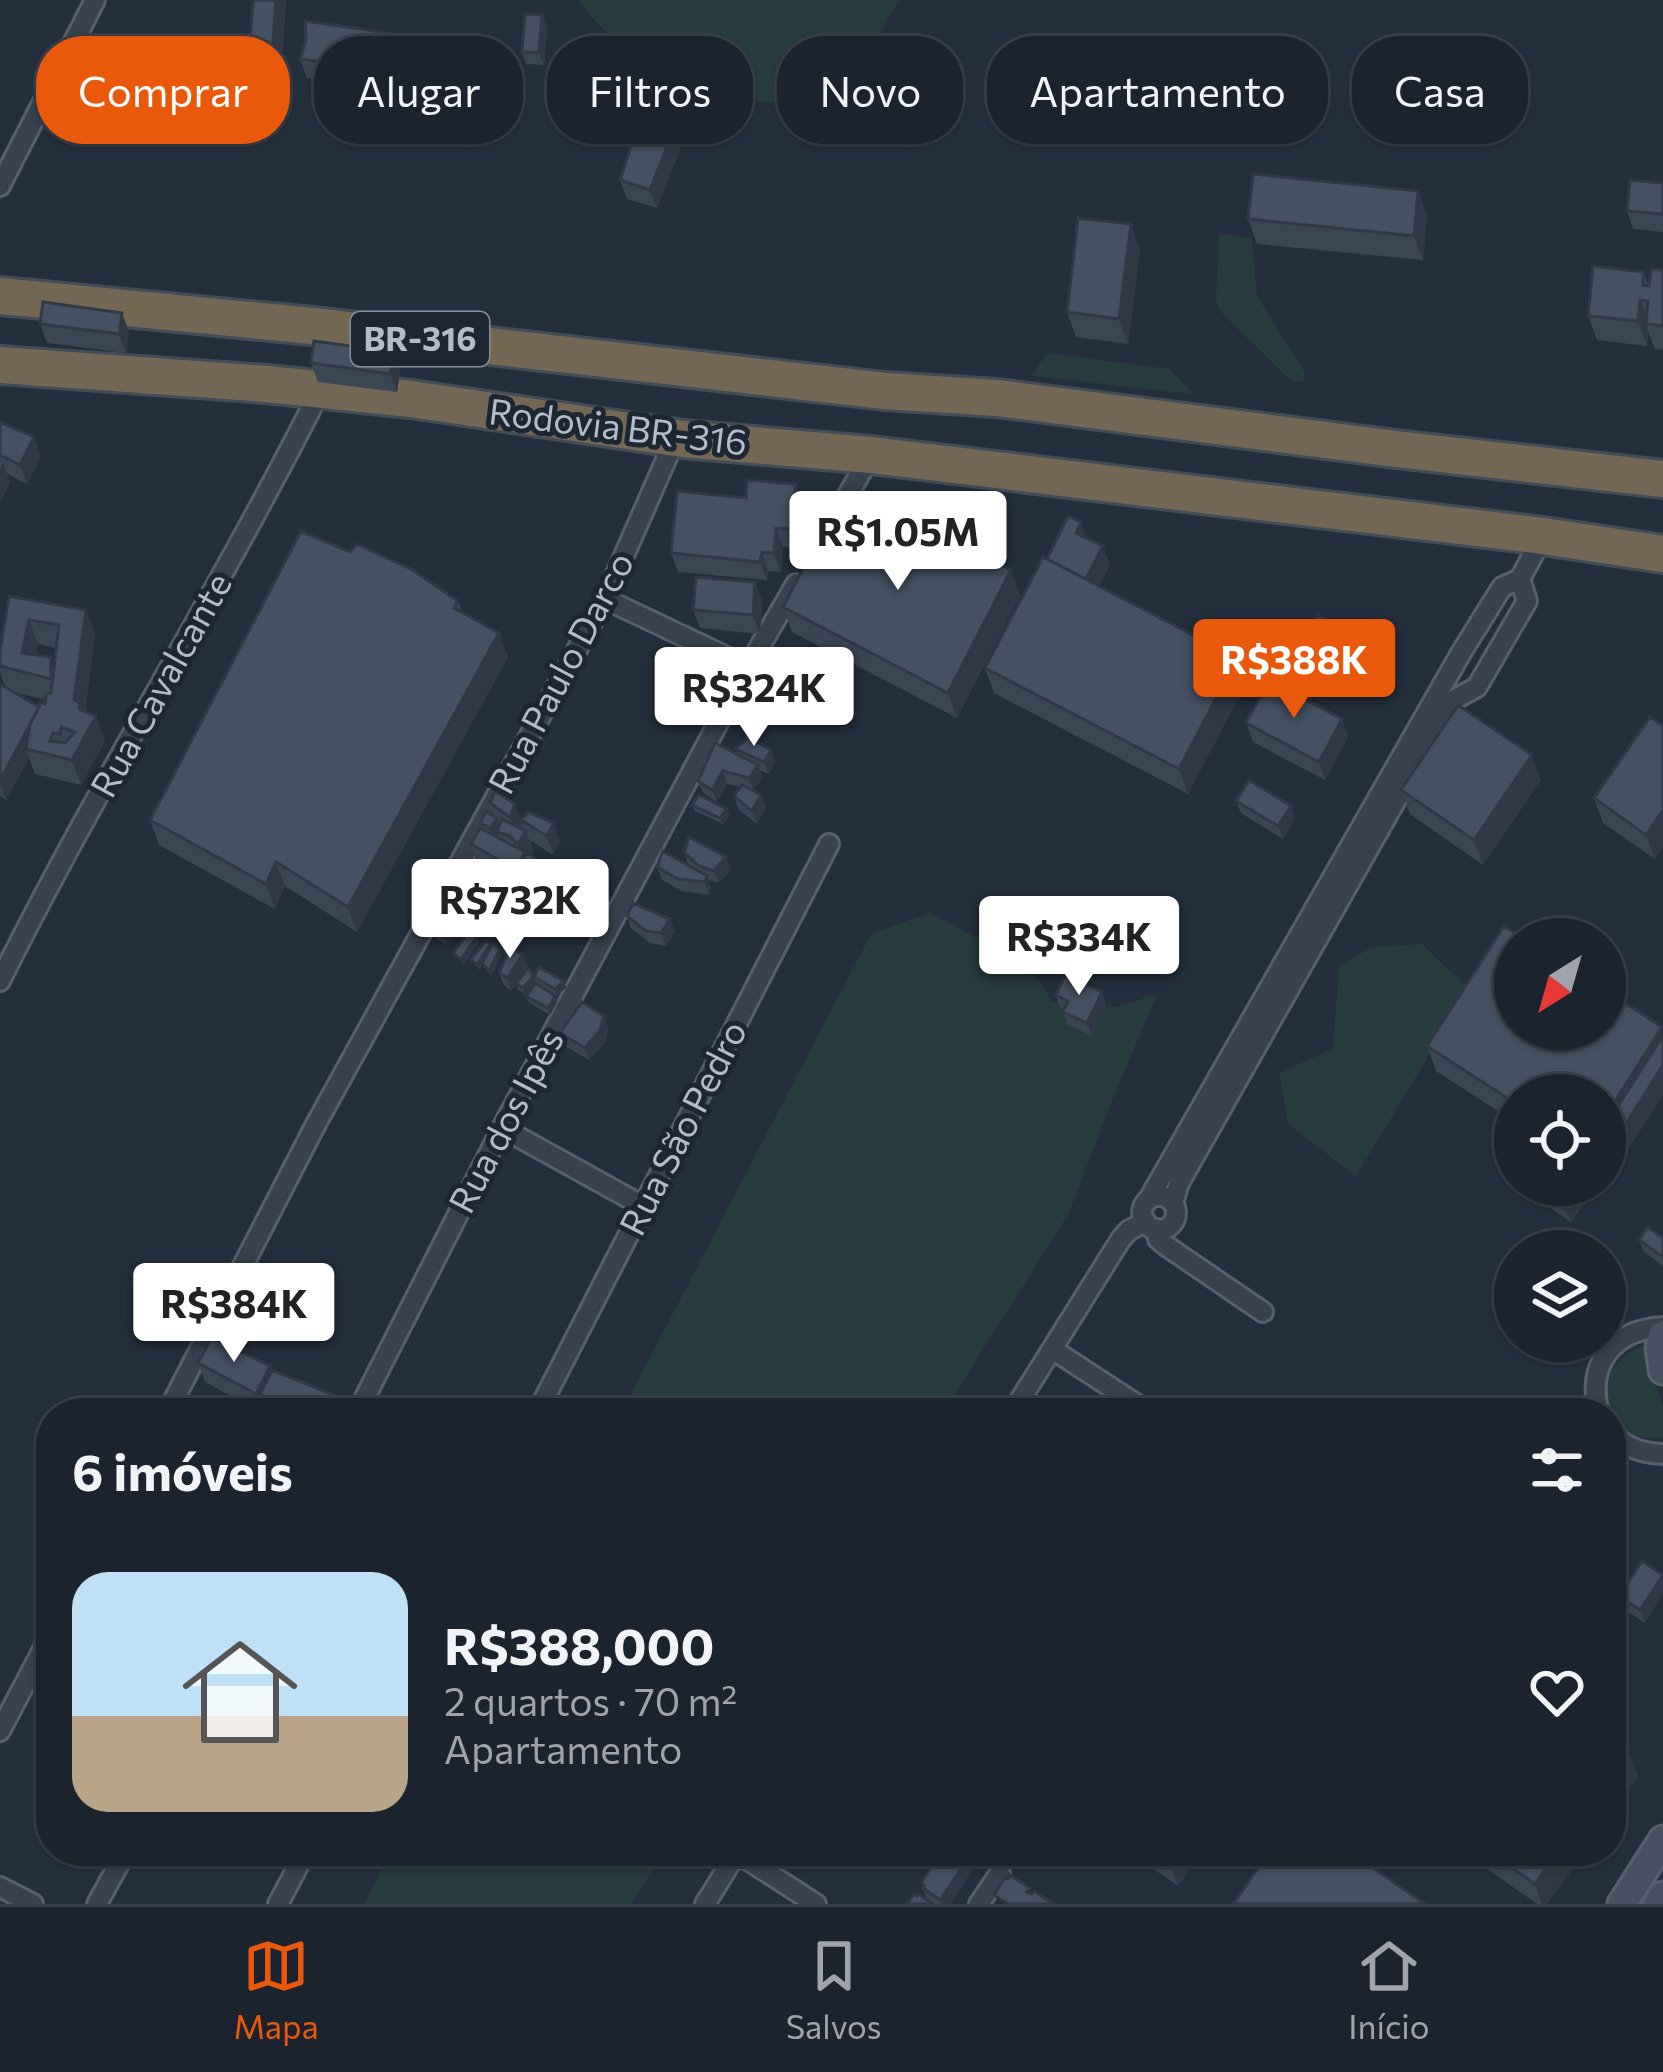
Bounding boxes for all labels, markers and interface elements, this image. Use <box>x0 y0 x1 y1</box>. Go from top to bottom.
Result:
chip: Comprar <box>36 36 290 144</box>
chip: Alugar <box>314 36 523 144</box>
chip: Filtros <box>547 36 753 144</box>
chip: Novo <box>777 36 963 144</box>
chip: Apartamento <box>987 36 1328 144</box>
chip: Casa <box>1352 36 1528 144</box>
road number: BR-316 <box>351 312 489 366</box>
street label: Rodovia BR-316 <box>487 387 750 463</box>
pin: R$1.05M <box>787 491 1009 593</box>
text: R$1.05M <box>816 506 980 554</box>
street label: Rua Paulo Darco <box>477 544 641 800</box>
street label: Rua Cavalcante <box>79 564 239 804</box>
pin: R$388K <box>1196 619 1392 721</box>
text: R$388K <box>1220 634 1368 682</box>
pin: R$324K <box>656 647 852 749</box>
text: R$324K <box>682 662 826 710</box>
pin: R$732K <box>412 859 608 961</box>
text: R$732K <box>439 874 581 922</box>
pin: R$334K <box>981 896 1177 998</box>
text: R$334K <box>1006 911 1152 959</box>
north arrow <box>1494 918 1626 1050</box>
map controls <box>1494 918 1626 1362</box>
street label: Rua São Pedro <box>608 1012 754 1242</box>
street label: Rua dos Ipês <box>437 1021 571 1219</box>
button: locate <box>1494 1074 1626 1206</box>
button: layers <box>1494 1230 1626 1362</box>
pin: R$384K <box>136 1263 332 1365</box>
text: R$384K <box>160 1278 308 1326</box>
icon: filters <box>1524 1437 1590 1503</box>
text: 6 imóveis <box>72 1439 293 1502</box>
text: R$388,000 <box>444 1613 714 1676</box>
icon: home <box>168 1620 312 1764</box>
icon: heart <box>1524 1659 1590 1725</box>
text: 2 quartos · 70 m² <box>444 1676 737 1724</box>
text: Apartamento <box>444 1724 682 1772</box>
tab: Mapa <box>233 1933 319 2046</box>
tab: Salvos <box>786 1933 881 2046</box>
tab: Início <box>1348 1933 1430 2046</box>

